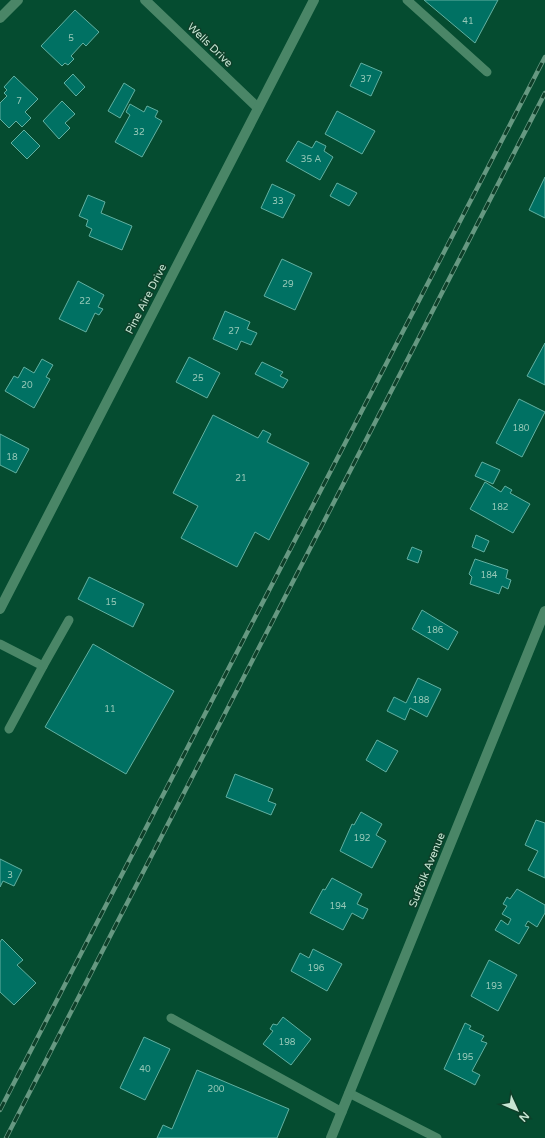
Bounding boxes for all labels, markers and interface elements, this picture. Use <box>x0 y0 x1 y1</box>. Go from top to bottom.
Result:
house number: 41 <box>462 16 474 27</box>
street label: Wells Drive <box>185 20 235 70</box>
house number: 5 <box>68 33 74 44</box>
house number: 37 <box>360 74 372 85</box>
house number: 7 <box>16 96 22 107</box>
house number: 32 <box>133 127 145 138</box>
house number: 35 A <box>301 154 321 165</box>
house number: 33 <box>272 196 284 207</box>
street label: Pine Aire Drive <box>123 262 169 336</box>
house number: 29 <box>282 279 294 290</box>
house number: 22 <box>79 296 91 307</box>
house number: 27 <box>228 326 240 337</box>
house number: 25 <box>192 373 204 384</box>
house number: 20 <box>21 380 33 391</box>
house number: 180 <box>513 423 530 434</box>
house number: 18 <box>6 452 18 463</box>
house number: 21 <box>235 473 247 484</box>
house number: 182 <box>492 502 508 513</box>
house number: 184 <box>481 570 498 581</box>
house number: 15 <box>105 597 117 608</box>
house number: 186 <box>427 625 444 636</box>
house number: 188 <box>413 695 430 706</box>
house number: 11 <box>104 704 116 715</box>
street label: Suffolk Avenue <box>406 831 448 909</box>
house number: 192 <box>354 833 370 844</box>
house number: 3 <box>7 870 13 881</box>
house number: 194 <box>330 901 347 912</box>
house number: 196 <box>308 963 325 974</box>
house number: 193 <box>486 981 502 992</box>
house number: 198 <box>279 1037 296 1048</box>
house number: 195 <box>457 1052 474 1063</box>
house number: 40 <box>139 1064 151 1075</box>
house number: 200 <box>208 1084 225 1095</box>
north arrow <box>497 1090 537 1130</box>
text: N <box>516 1109 532 1124</box>

